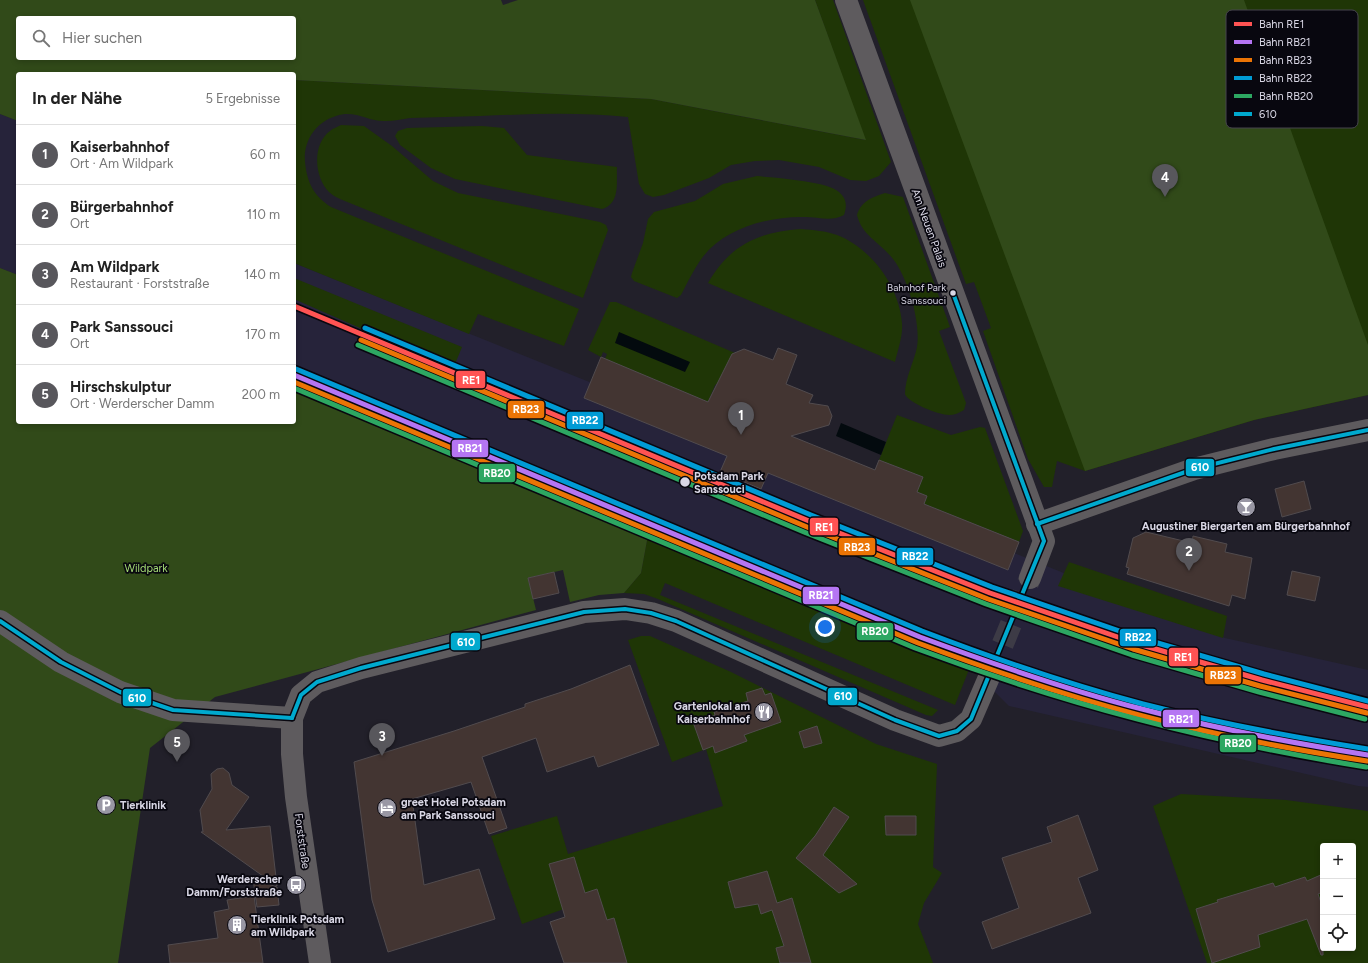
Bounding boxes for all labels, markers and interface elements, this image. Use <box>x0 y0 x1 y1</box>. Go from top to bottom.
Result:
legend <box>1226 10 1358 128</box>
search box <box>16 16 296 60</box>
text: Bahn RE1 <box>1259 18 1304 31</box>
icon: search <box>30 27 52 49</box>
text: Hier suchen <box>62 29 142 47</box>
text: Bahn RB21 <box>1259 36 1311 49</box>
text: Bahn RB23 <box>1259 54 1312 67</box>
text: Bahn RB22 <box>1259 72 1312 85</box>
text: In der Nähe <box>32 88 122 108</box>
text: Bahn RB20 <box>1259 90 1313 103</box>
text: 5 Ergebnisse <box>205 91 280 106</box>
text: 610 <box>1259 108 1277 121</box>
text: Kaiserbahnhof <box>70 138 170 156</box>
text: 1 <box>42 147 48 162</box>
text: 60 m <box>250 147 280 162</box>
text: Ort · Am Wildpark <box>70 156 173 171</box>
pin: 4 <box>1152 164 1178 197</box>
street label: Am Neuen Palais <box>909 187 949 269</box>
text: Bürgerbahnhof <box>70 198 174 216</box>
text: 2 <box>41 207 49 222</box>
text: 110 m <box>247 207 280 222</box>
text: Ort <box>70 216 89 231</box>
text: Am Wildpark <box>70 258 159 276</box>
text: 3 <box>41 267 49 282</box>
text: 140 m <box>244 267 280 282</box>
text: Restaurant · Forststraße <box>70 276 209 291</box>
place label: Bahnhof Park Sanssouci <box>887 281 946 307</box>
marker: Bahnhof Park Sanssouci <box>948 288 958 298</box>
text: Park Sanssouci <box>70 318 173 336</box>
text: 4 <box>41 327 49 342</box>
text: 170 m <box>245 327 280 342</box>
text: Ort <box>70 336 89 351</box>
line badge: RE1 <box>455 370 486 389</box>
text: RE1 <box>462 374 480 387</box>
text: Hirschskulptur <box>70 378 171 396</box>
text: 5 <box>41 387 49 402</box>
text: 200 m <box>242 387 280 402</box>
text: Ort · Werderscher Damm <box>70 396 214 411</box>
line badge: RB23 <box>507 400 545 419</box>
pin: 1 <box>728 402 754 435</box>
text: RB23 <box>513 403 539 416</box>
line badge: RB22 <box>566 411 604 430</box>
text: RB22 <box>572 414 598 427</box>
line badge: RB21 <box>451 439 489 458</box>
text: RB21 <box>458 442 482 455</box>
line badge: 610 <box>1185 458 1215 477</box>
text: 610 <box>1191 461 1209 474</box>
line badge: RB20 <box>478 463 516 483</box>
text: RB20 <box>483 467 511 480</box>
place label: Potsdam Park Sanssouci <box>694 470 764 496</box>
marker: Potsdam Park Sanssouci <box>678 475 692 489</box>
bar icon: Augustiner Biergarten am Bürgerbahnhof <box>1235 496 1257 518</box>
line badge: RE1 <box>809 517 839 536</box>
place label: Augustiner Biergarten am Bürgerbahnhof <box>1142 520 1351 533</box>
text: RE1 <box>815 521 833 534</box>
line badge: RB23 <box>838 537 876 556</box>
pin: 2 <box>1176 538 1202 571</box>
text: RB23 <box>844 541 870 554</box>
line badge: RB22 <box>896 547 934 566</box>
text: RB22 <box>902 550 928 563</box>
park label: Wildpark <box>124 562 168 575</box>
line badge: RB21 <box>802 586 840 605</box>
text: RB21 <box>809 589 833 602</box>
your location <box>815 617 835 637</box>
line badge: RB20 <box>856 622 894 641</box>
text: RB20 <box>861 625 889 638</box>
line badge: RB22 <box>1119 628 1157 647</box>
text: RB22 <box>1125 631 1151 644</box>
line badge: 610 <box>450 632 481 651</box>
text: 610 <box>457 636 475 649</box>
line badge: RE1 <box>1168 647 1199 667</box>
text: RE1 <box>1174 651 1192 664</box>
line badge: RB23 <box>1204 666 1242 685</box>
text: RB23 <box>1210 669 1236 682</box>
line badge: 610 <box>827 687 858 706</box>
line badge: 610 <box>122 688 152 707</box>
text: 610 <box>834 690 852 703</box>
text: 610 <box>128 692 146 705</box>
place label: Gartenlokal am Kaiserbahnhof <box>674 700 751 726</box>
restaurant icon: Gartenlokal am Kaiserbahnhof <box>753 701 775 723</box>
line badge: RB21 <box>1162 709 1200 728</box>
text: RB21 <box>1169 713 1193 726</box>
pin: 3 <box>369 723 395 756</box>
pin: 5 <box>164 729 190 762</box>
line badge: RB20 <box>1219 734 1257 753</box>
text: RB20 <box>1224 737 1252 750</box>
parking icon: Tierklinik <box>95 794 117 816</box>
place label: greet Hotel Potsdam am Park Sanssouci <box>401 796 506 822</box>
hotel icon: greet Hotel Potsdam am Park Sanssouci <box>376 797 398 819</box>
place label: Tierklinik <box>120 799 166 812</box>
street label: Forststraße <box>292 812 312 870</box>
map controls <box>1320 843 1356 951</box>
button: + <box>1320 843 1356 879</box>
place label: Werderscher Damm/Forststraße <box>186 873 283 899</box>
bus stop icon: Werderscher Damm/Forststraße <box>285 874 307 896</box>
button: − <box>1320 879 1356 915</box>
place label: Tierklinik Potsdam am Wildpark <box>251 913 345 939</box>
building icon: Tierklinik Potsdam am Wildpark <box>226 914 248 936</box>
button: locate <box>1320 915 1356 951</box>

